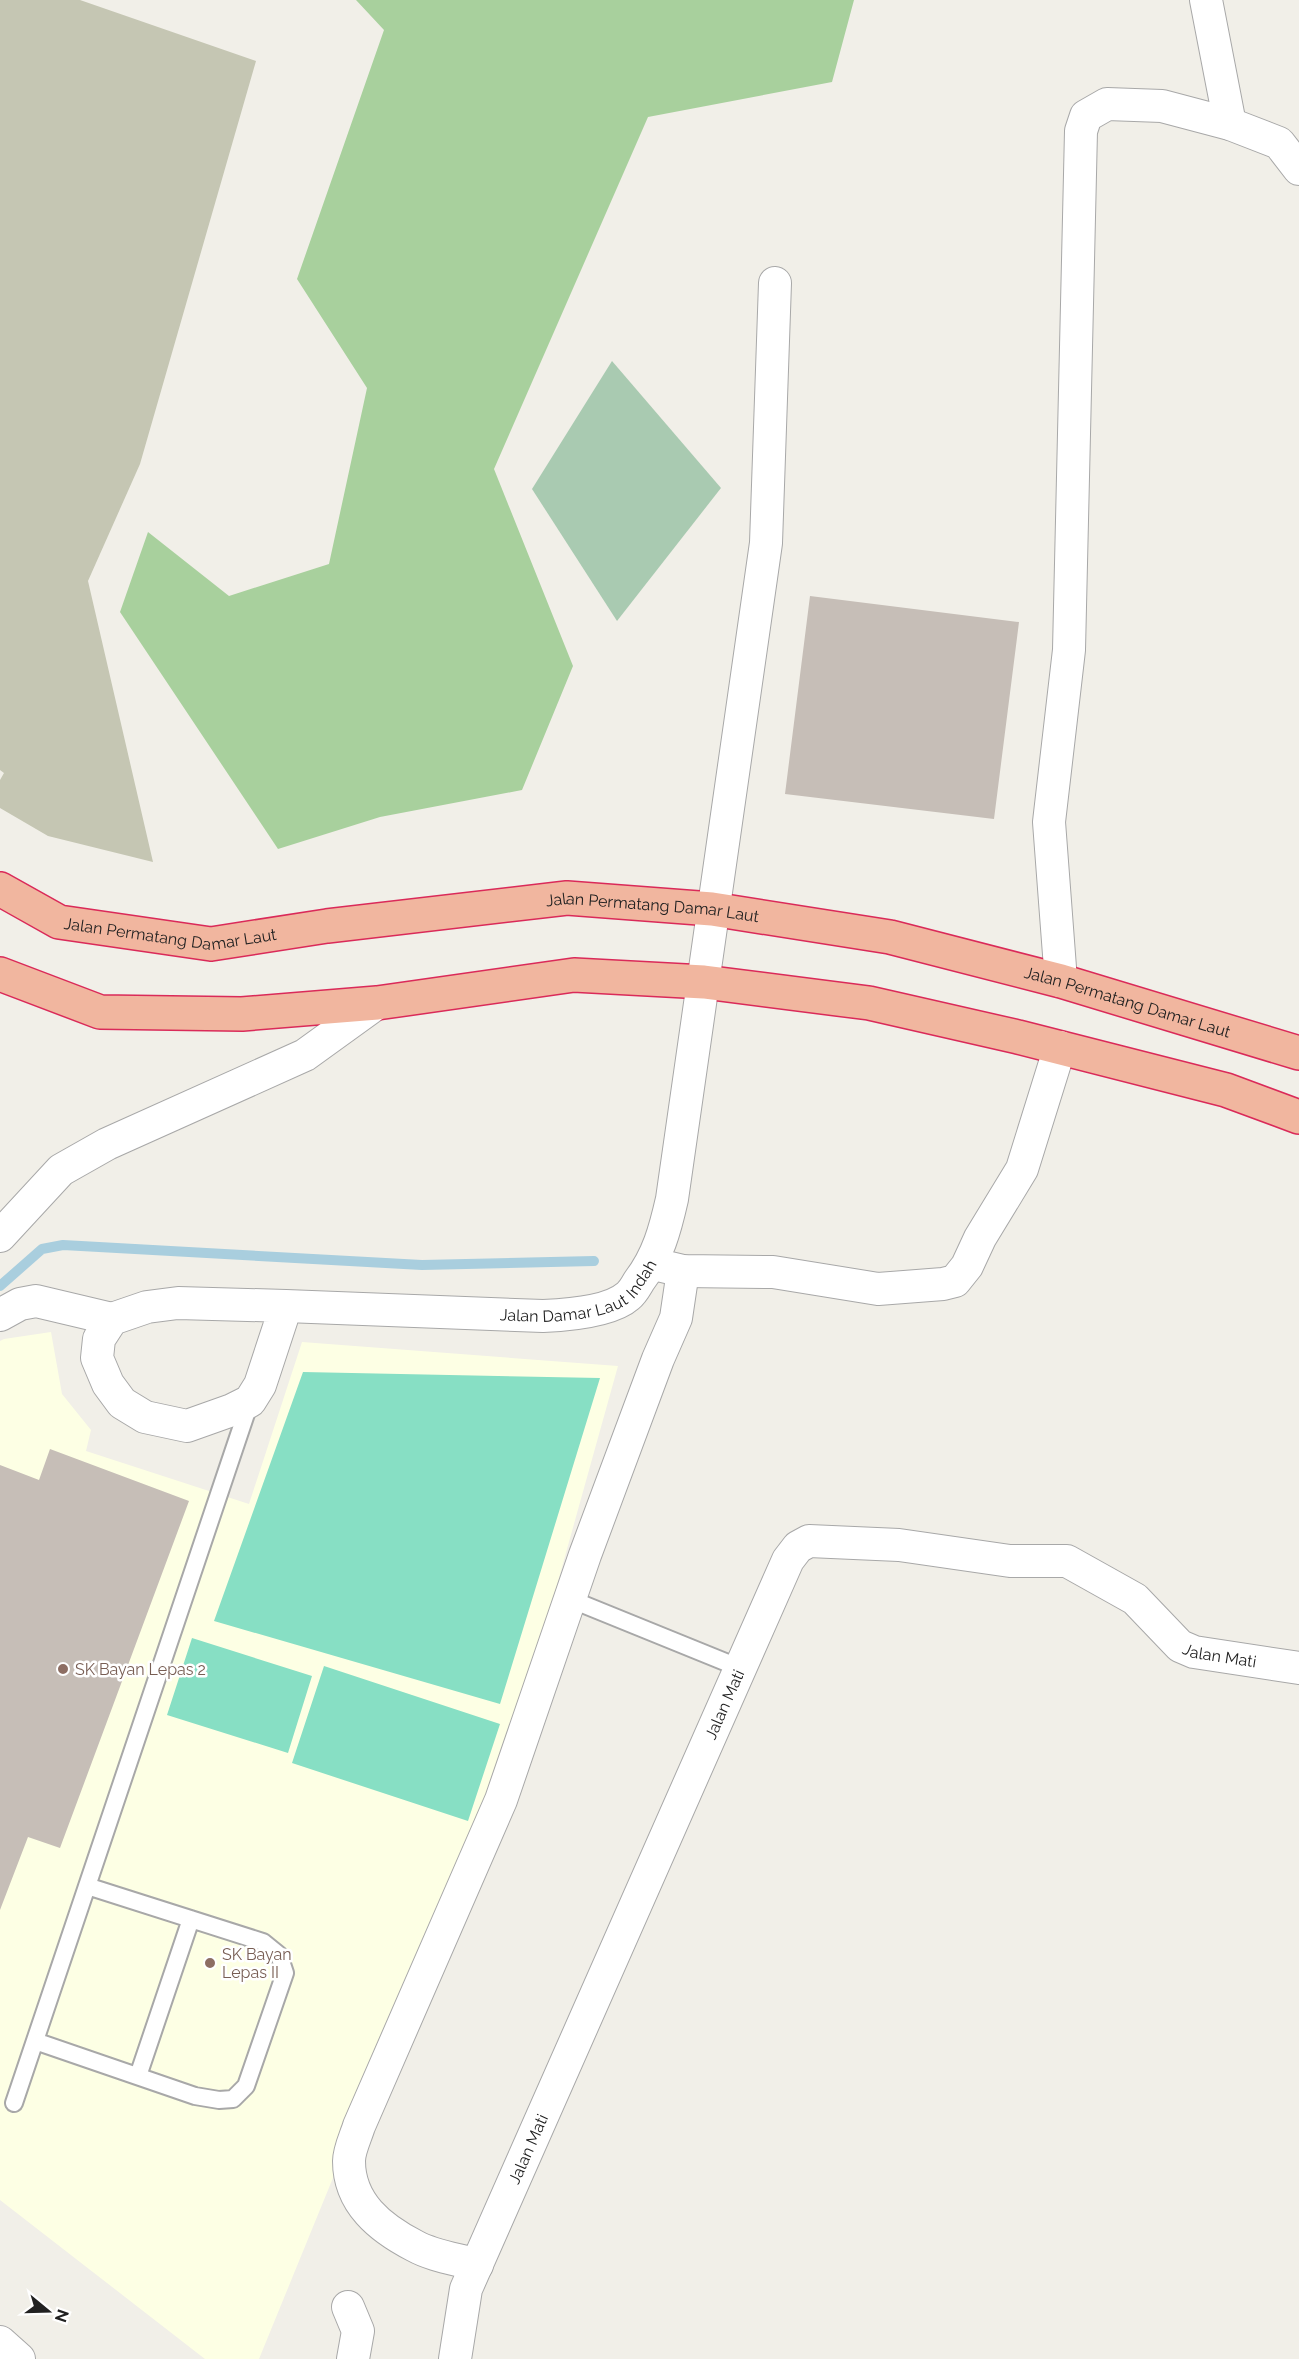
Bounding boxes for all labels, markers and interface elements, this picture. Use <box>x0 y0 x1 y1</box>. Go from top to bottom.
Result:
street label: Jalan Permatang Damar Laut <box>545 889 761 926</box>
street label: Jalan Permatang Damar Laut <box>63 914 278 954</box>
street label: Jalan Permatang Damar Laut <box>1022 963 1233 1042</box>
street label: Jalan Damar Laut Indah <box>500 1257 660 1326</box>
street label: Jalan Mati <box>1180 1639 1258 1671</box>
place label: SK Bayan Lepas 2 <box>75 1660 206 1679</box>
marker: SK Bayan Lepas 2 <box>56 1662 70 1676</box>
street label: Jalan Mati <box>701 1667 748 1742</box>
place label: SK Bayan Lepas II <box>222 1945 292 1982</box>
marker: SK Bayan Lepas II <box>203 1956 217 1970</box>
street label: Jalan Mati <box>505 2111 552 2187</box>
north arrow <box>18 2281 78 2341</box>
text: N <box>51 2307 73 2325</box>

